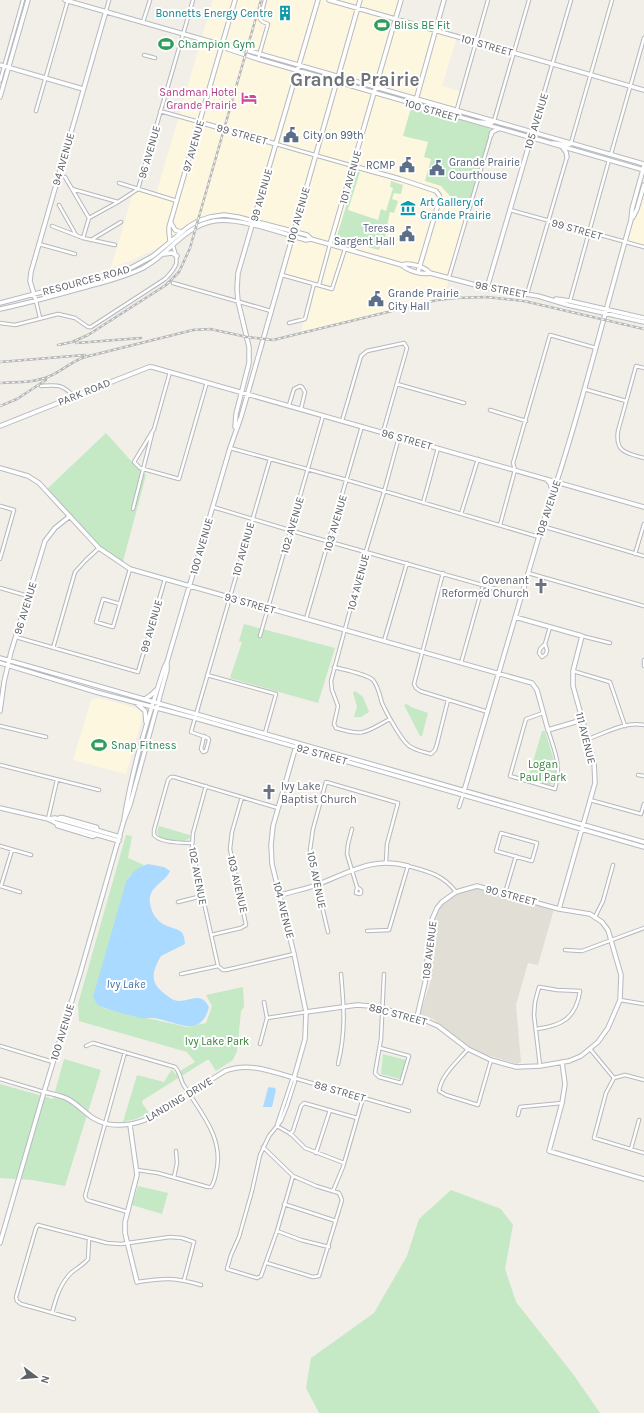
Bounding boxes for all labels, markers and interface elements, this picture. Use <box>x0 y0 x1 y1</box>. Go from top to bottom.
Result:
building icon: Bonnetts Energy Centre <box>276 4 294 22</box>
place label: Bonnetts Energy Centre <box>155 7 273 20</box>
sports icon: Bliss BE Fit <box>373 16 391 34</box>
place label: Bliss BE Fit <box>394 19 450 32</box>
street label: 101 STREET <box>460 32 515 59</box>
sports icon: Champion Gym <box>157 35 175 53</box>
place label: Champion Gym <box>178 38 255 51</box>
district label: Grande Prairie <box>290 69 420 91</box>
place label: Sandman Hotel Grande Prairie <box>159 86 237 112</box>
hotel icon: Sandman Hotel Grande Prairie <box>240 89 258 107</box>
street label: 105 AVENUE <box>522 91 551 151</box>
street label: 100 STREET <box>403 97 461 125</box>
street label: 97 AVENUE <box>180 119 207 174</box>
street label: 99 STREET <box>215 121 269 148</box>
street label: 96 AVENUE <box>136 124 163 180</box>
public building icon: City on 99th <box>282 126 300 144</box>
place label: City on 99th <box>303 129 364 142</box>
street label: 94 AVENUE <box>50 131 77 187</box>
street label: 101 AVENUE <box>337 149 364 206</box>
public building icon: RCMP <box>398 156 416 174</box>
place label: Grande Prairie Courthouse <box>449 156 520 182</box>
place label: RCMP <box>366 159 395 172</box>
public building icon: Grande Prairie Courthouse <box>428 159 446 177</box>
street label: 99 AVENUE <box>248 167 275 223</box>
street label: 100 AVENUE <box>284 185 313 245</box>
place label: Art Gallery of Grande Prairie <box>420 196 491 222</box>
museum icon: Art Gallery of Grande Prairie <box>399 199 417 217</box>
street label: 99 STREET <box>550 216 604 243</box>
place label: Teresa Sargent Hall <box>334 222 395 248</box>
public building icon: Teresa Sargent Hall <box>398 225 416 243</box>
street label: RESOURCES ROAD <box>41 263 131 298</box>
street label: 98 STREET <box>474 278 528 301</box>
place label: Grande Prairie City Hall <box>388 287 459 313</box>
public building icon: Grande Prairie City Hall <box>367 290 385 308</box>
street label: PARK ROAD <box>56 376 112 409</box>
street label: 96 STREET <box>380 426 434 453</box>
street label: 108 AVENUE <box>533 478 564 538</box>
street label: 103 AVENUE <box>321 493 350 553</box>
street label: 102 AVENUE <box>278 495 307 555</box>
street label: 100 AVENUE <box>187 516 216 576</box>
street label: 101 AVENUE <box>230 521 257 578</box>
street label: 104 AVENUE <box>345 552 372 612</box>
place label: Covenant Reformed Church <box>441 574 529 600</box>
church icon: Covenant Reformed Church <box>532 577 550 595</box>
street label: 96 AVENUE <box>11 580 40 636</box>
street label: 93 STREET <box>223 590 277 617</box>
street label: 99 AVENUE <box>138 598 165 654</box>
street label: 111 AVENUE <box>573 711 598 765</box>
sports icon: Snap Fitness <box>90 736 108 754</box>
place label: Snap Fitness <box>111 739 177 752</box>
street label: 92 STREET <box>295 741 349 768</box>
park label: Logan Paul Park <box>520 758 566 784</box>
place label: Ivy Lake Baptist Church <box>281 780 357 806</box>
church icon: Ivy Lake Baptist Church <box>260 783 278 801</box>
street label: 102 AVENUE <box>186 846 209 906</box>
street label: 105 AVENUE <box>304 850 329 910</box>
street label: 103 AVENUE <box>225 854 250 914</box>
street label: 104 AVENUE <box>270 880 297 940</box>
street label: 90 STREET <box>484 882 538 909</box>
street label: 108 AVENUE <box>419 920 440 980</box>
water label: Ivy Lake <box>106 977 146 991</box>
street label: 88C STREET <box>367 1000 429 1029</box>
street label: 100 AVENUE <box>48 1002 77 1062</box>
park label: Ivy Lake Park <box>185 1035 249 1048</box>
street label: LANDING DRIVE <box>143 1074 215 1125</box>
street label: 88 STREET <box>313 1078 368 1105</box>
north arrow <box>16 1357 56 1397</box>
text: N <box>38 1374 52 1385</box>

